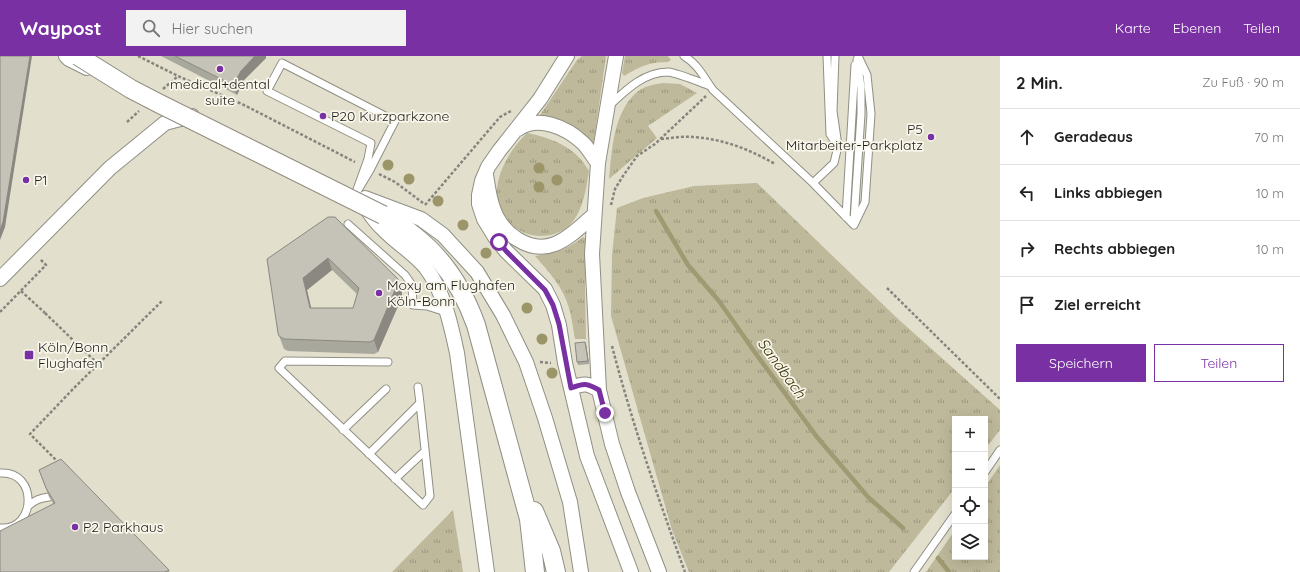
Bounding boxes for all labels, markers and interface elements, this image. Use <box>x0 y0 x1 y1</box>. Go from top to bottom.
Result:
search box <box>126 10 406 46</box>
text: Waypost <box>20 16 102 40</box>
icon: search <box>140 17 162 39</box>
text: Hier suchen <box>172 19 253 38</box>
text: Karte <box>1115 19 1151 37</box>
text: Ebenen <box>1173 19 1221 37</box>
text: Teilen <box>1243 19 1280 37</box>
marker: medical+dental suite <box>215 64 225 74</box>
text: 2 Min. <box>1016 72 1063 93</box>
text: Zu Fuß · 90 m <box>1202 74 1284 90</box>
place label: medical+dental suite <box>170 75 270 109</box>
place label: P20 Kurzparkzone <box>331 107 450 125</box>
marker: P20 Kurzparkzone <box>318 111 328 121</box>
place label: P5 Mitarbeiter-Parkplatz <box>786 120 923 154</box>
icon: ahead <box>1016 126 1038 148</box>
text: Geradeaus <box>1054 127 1133 146</box>
text: 70 m <box>1254 129 1284 145</box>
marker: P5 Mitarbeiter-Parkplatz <box>926 132 936 142</box>
place label: P1 <box>34 171 48 189</box>
marker: P1 <box>21 175 31 185</box>
icon: left <box>1016 182 1038 204</box>
text: Links abbiegen <box>1054 183 1162 202</box>
text: 10 m <box>1256 185 1284 201</box>
route start <box>490 233 508 251</box>
icon: right <box>1016 238 1038 260</box>
text: Rechts abbiegen <box>1054 239 1175 258</box>
text: 10 m <box>1256 241 1284 257</box>
place label: Moxy am Flughafen Köln-Bonn <box>387 276 515 310</box>
marker: Moxy am Flughafen Köln-Bonn <box>374 288 384 298</box>
icon: arrive <box>1016 294 1038 316</box>
text: Ziel erreicht <box>1054 295 1141 314</box>
water label: Sandbach <box>754 334 810 402</box>
place label: Köln/Bonn Flughafen <box>38 338 108 372</box>
button: Speichern <box>1016 344 1146 382</box>
button: Teilen <box>1154 344 1284 382</box>
marker: Köln/Bonn Flughafen <box>23 349 35 361</box>
route end <box>596 404 614 422</box>
map controls <box>952 416 988 560</box>
button: + <box>952 416 988 452</box>
button: − <box>952 452 988 488</box>
button: locate <box>952 488 988 524</box>
place label: P2 Parkhaus <box>83 518 163 536</box>
marker: P2 Parkhaus <box>70 522 80 532</box>
button: layers <box>952 524 988 560</box>

